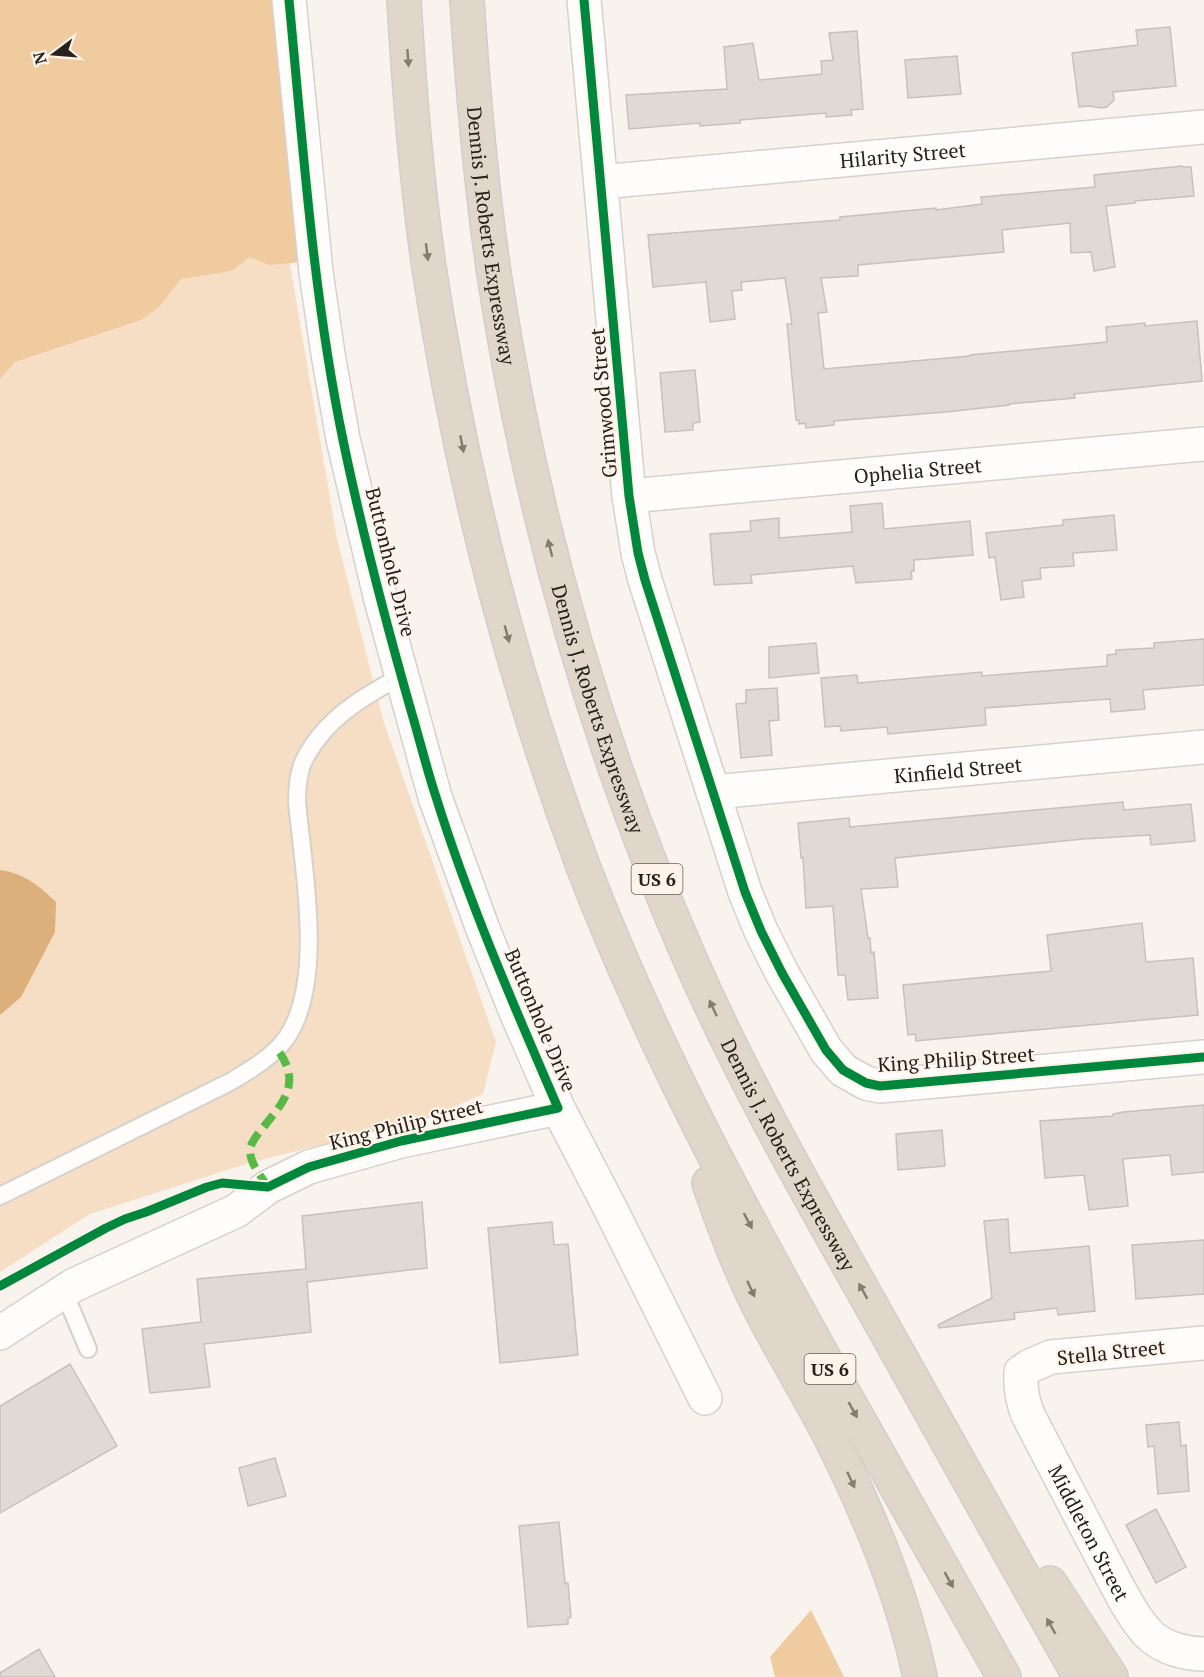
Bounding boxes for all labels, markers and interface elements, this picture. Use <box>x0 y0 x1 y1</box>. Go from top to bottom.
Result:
north arrow <box>24 24 84 84</box>
text: N <box>27 49 52 67</box>
one-way arrow <box>403 49 412 68</box>
street label: Dennis J. Roberts Expressway <box>461 105 523 368</box>
street label: Hilarity Street <box>839 135 967 174</box>
one-way arrow <box>423 243 432 262</box>
street label: Grimwood Street <box>583 326 623 479</box>
one-way arrow <box>457 435 467 454</box>
street label: Ophelia Street <box>853 451 984 489</box>
street label: Buttonhole Drive <box>359 485 423 639</box>
one-way arrow <box>544 538 554 557</box>
street label: Dennis J. Roberts Expressway <box>546 581 651 838</box>
one-way arrow <box>503 625 512 643</box>
street label: Kinfield Street <box>893 750 1024 789</box>
road number: US 6 <box>632 864 682 894</box>
street label: Buttonhole Drive <box>499 944 583 1096</box>
one-way arrow <box>708 999 717 1016</box>
street label: Dennis J. Roberts Expressway <box>715 1034 863 1276</box>
street label: King Philip Street <box>877 1040 1036 1078</box>
street label: King Philip Street <box>326 1092 486 1156</box>
one-way arrow <box>743 1213 753 1230</box>
one-way arrow <box>747 1280 756 1297</box>
one-way arrow <box>858 1282 868 1299</box>
street label: Stella Street <box>1056 1333 1167 1371</box>
road number: US 6 <box>804 1354 856 1384</box>
one-way arrow <box>848 1402 859 1418</box>
street label: Middleton Street <box>1043 1460 1136 1606</box>
one-way arrow <box>847 1472 856 1489</box>
one-way arrow <box>944 1572 955 1588</box>
one-way arrow <box>1046 1617 1056 1634</box>

